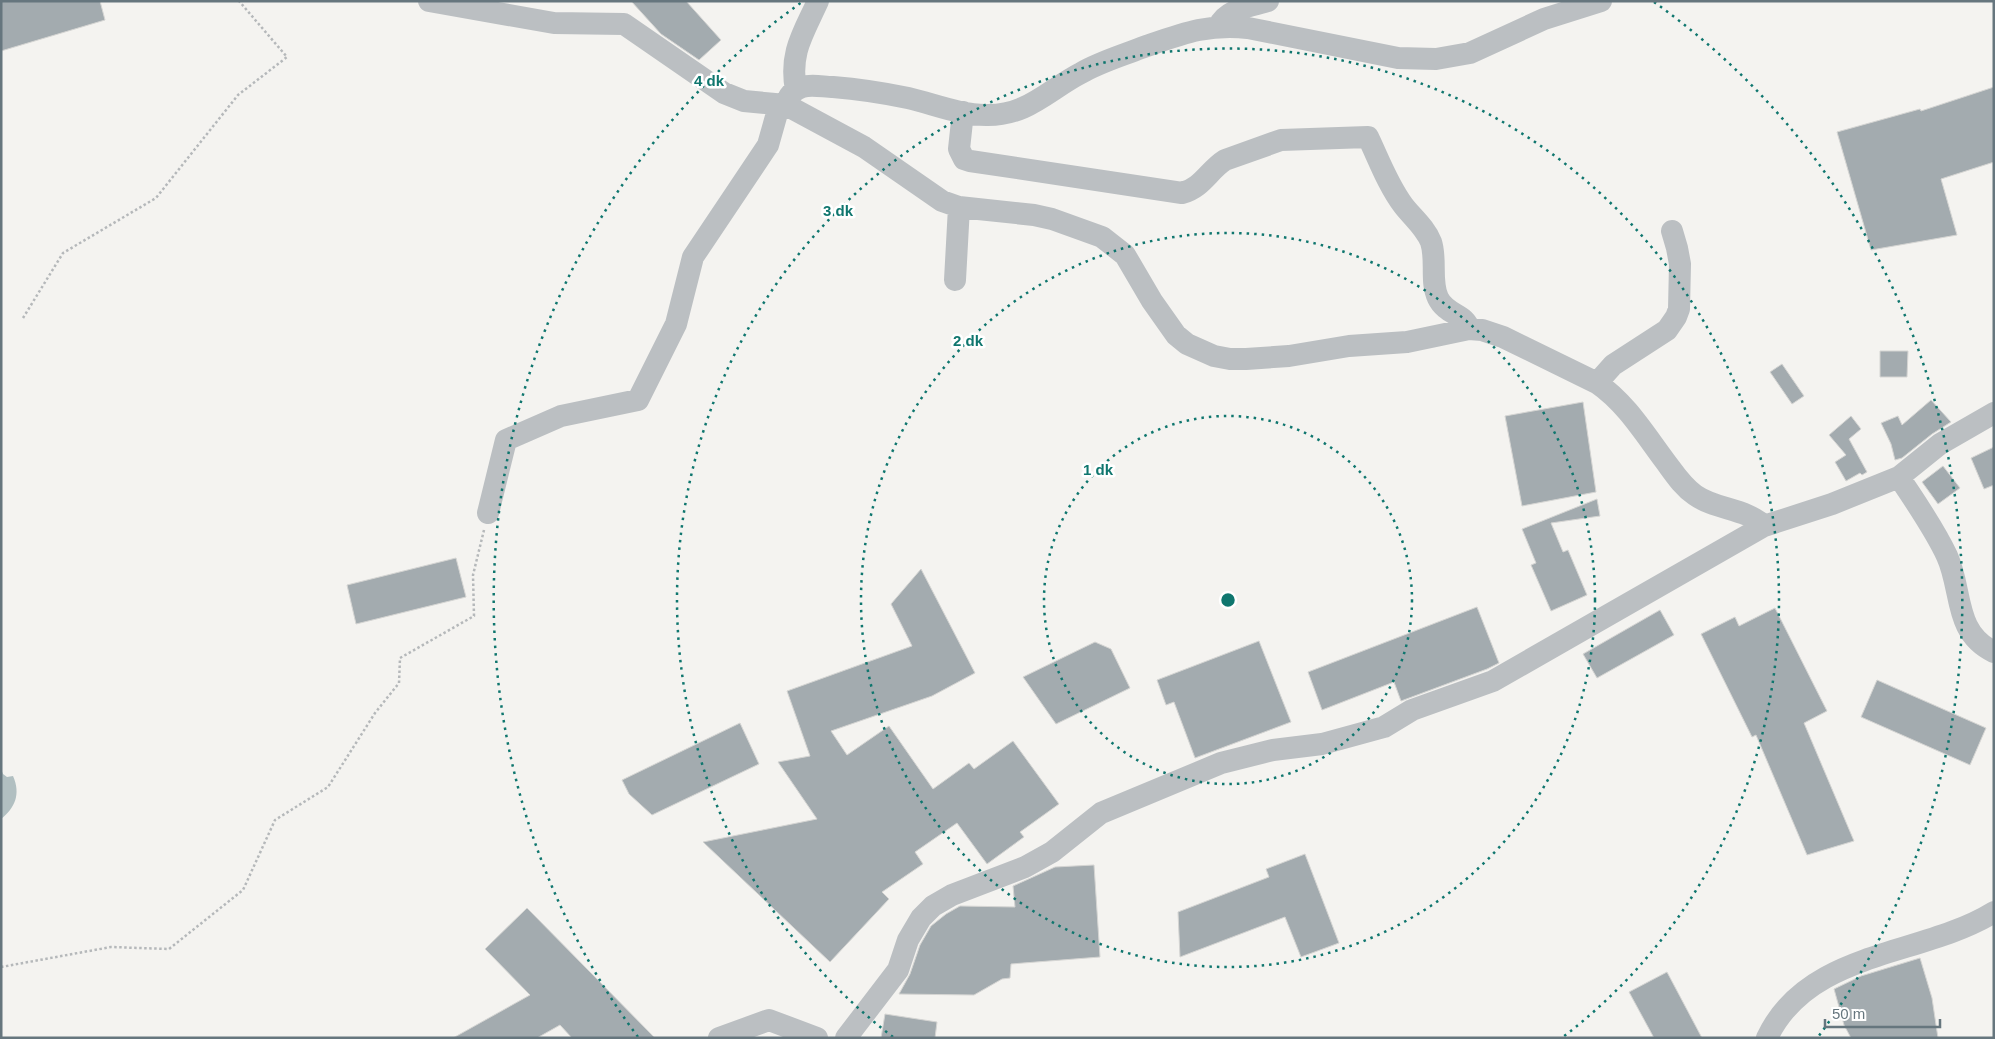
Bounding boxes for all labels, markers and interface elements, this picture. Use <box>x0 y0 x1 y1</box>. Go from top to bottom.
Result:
text: 4 dk <box>694 72 725 89</box>
text: 3 dk <box>823 202 854 219</box>
text: 2 dk <box>953 332 984 349</box>
text: 1 dk <box>1083 461 1114 478</box>
centre of rings <box>1219 591 1237 609</box>
scale bar <box>1825 996 1940 1028</box>
text: 50 m <box>1832 1005 1865 1022</box>

